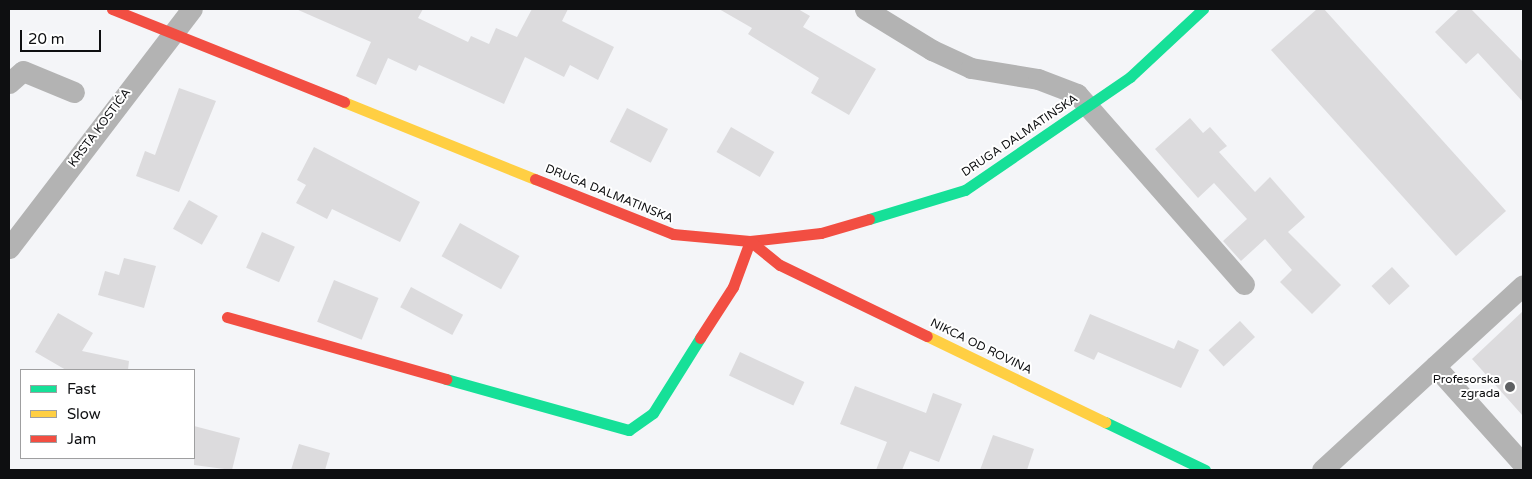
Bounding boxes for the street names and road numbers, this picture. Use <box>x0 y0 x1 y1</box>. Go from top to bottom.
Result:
street label: KRSTA KOSTIĆA <box>66 86 134 170</box>
street label: DRUGA DALMATINSKA <box>959 92 1081 180</box>
street label: DRUGA DALMATINSKA <box>543 162 675 226</box>
street label: NIKCA OD ROVINA <box>928 316 1034 378</box>

